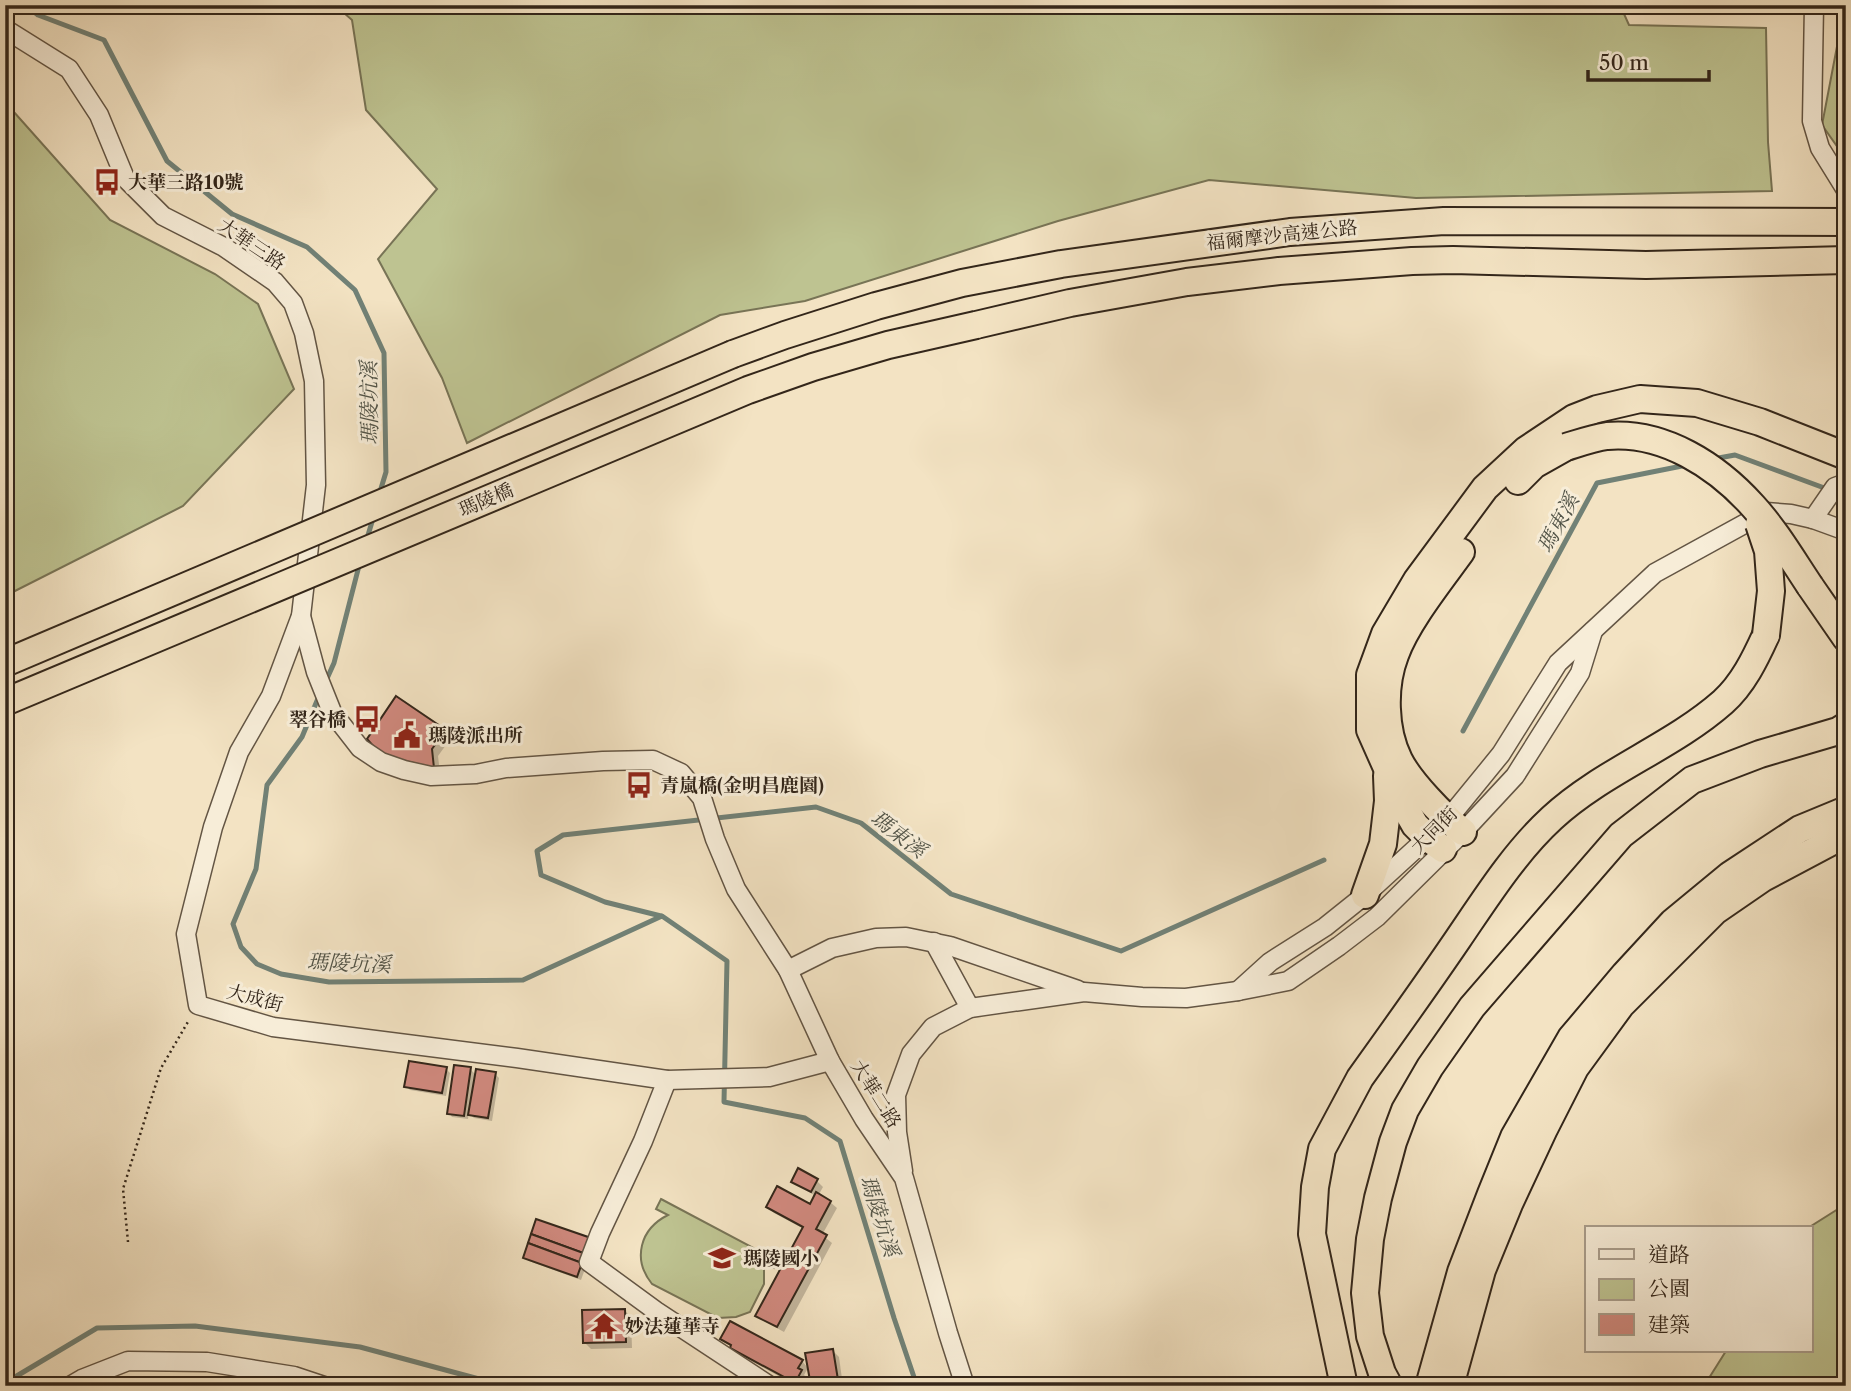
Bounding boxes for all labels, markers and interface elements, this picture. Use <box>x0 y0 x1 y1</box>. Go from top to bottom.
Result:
scale bar <box>1588 38 1709 82</box>
text: 50 m <box>1599 50 1649 75</box>
bus stop icon: 大華三路10號 <box>92 167 122 197</box>
place label: 大華三路10號 <box>128 171 243 194</box>
street label: 大華三路 <box>214 213 290 275</box>
street label: 福爾摩沙高速公路 <box>1205 216 1359 254</box>
water label: 瑪陵坑溪 <box>356 359 382 445</box>
street label: 瑪陵橋 <box>455 478 517 522</box>
water label: 瑪東溪 <box>1532 488 1585 557</box>
bus stop icon: 翠谷橋 <box>352 704 382 734</box>
place label: 翠谷橋 <box>289 708 346 731</box>
public building icon: 瑪陵派出所 <box>392 720 422 750</box>
place label: 瑪陵派出所 <box>428 724 523 747</box>
bus stop icon: 青嵐橋(金明昌鹿園) <box>624 770 654 800</box>
place label: 青嵐橋(金明昌鹿園) <box>660 774 824 797</box>
street label: 大同街 <box>1406 802 1462 858</box>
water label: 瑪東溪 <box>866 805 933 864</box>
water label: 瑪陵坑溪 <box>307 949 393 977</box>
street label: 大成街 <box>224 980 286 1016</box>
street label: 大華二路 <box>846 1056 906 1132</box>
water label: 瑪陵坑溪 <box>855 1172 905 1262</box>
legend <box>1585 1226 1812 1352</box>
text: 道路 <box>1648 1242 1690 1267</box>
school or university icon: 瑪陵國小 <box>707 1243 737 1273</box>
place label: 瑪陵國小 <box>743 1247 819 1270</box>
text: 公園 <box>1648 1276 1690 1301</box>
temple icon: 妙法蓮華寺 <box>589 1311 619 1341</box>
text: 建築 <box>1648 1312 1690 1337</box>
place label: 妙法蓮華寺 <box>625 1315 720 1338</box>

